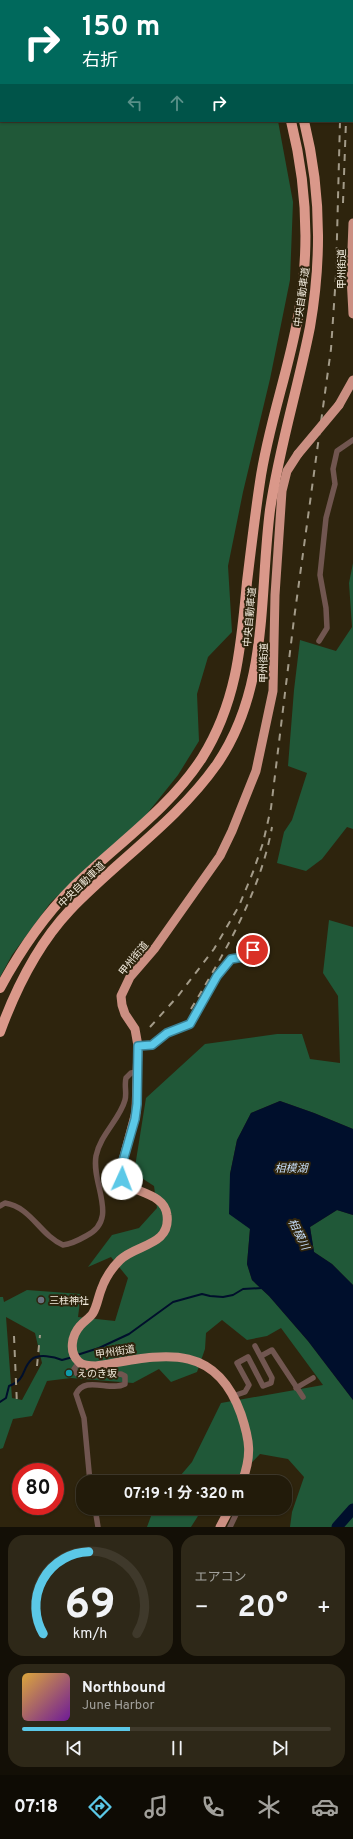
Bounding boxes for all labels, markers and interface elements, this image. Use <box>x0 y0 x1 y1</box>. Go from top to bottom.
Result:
text: 150 m <box>82 10 160 46</box>
icon: right <box>16 16 68 68</box>
text: 右折 <box>82 50 118 73</box>
icon: left <box>124 92 146 114</box>
icon: ahead <box>166 92 188 114</box>
icon: right <box>208 92 230 114</box>
street label: 甲州街道 <box>336 249 349 289</box>
street label: 中央自動車道 <box>292 267 313 328</box>
street label: 中央自動車道 <box>241 587 260 648</box>
street label: 甲州街道 <box>258 643 271 683</box>
street label: 中央自動車道 <box>56 860 108 911</box>
pin <box>236 933 270 967</box>
street label: 甲州街道 <box>117 939 152 979</box>
icon: arrive <box>242 939 264 961</box>
position arrow <box>101 1158 143 1200</box>
water label: 相模湖 <box>275 1162 309 1176</box>
water label: 相模川 <box>284 1217 312 1253</box>
marker: 三柱神社 <box>36 1295 46 1305</box>
place label: 三柱神社 <box>49 1295 89 1308</box>
street label: 甲州街道 <box>94 1343 136 1362</box>
marker: えのき坂 <box>64 1368 74 1378</box>
place label: えのき坂 <box>77 1368 117 1381</box>
speed limit sign: 80 <box>12 1463 64 1515</box>
text: 07:19 · 1 分 · 320 m <box>124 1485 244 1504</box>
text: エアコン <box>195 1570 247 1586</box>
text: 69 <box>65 1579 116 1632</box>
text: 20° <box>237 1590 288 1627</box>
text: − <box>195 1595 209 1622</box>
text: + <box>317 1595 331 1622</box>
text: km/h <box>73 1624 108 1642</box>
text: Northbound <box>82 1679 166 1698</box>
text: June Harbor <box>82 1698 155 1714</box>
icon: previous <box>63 1737 85 1759</box>
icon: pause <box>166 1737 188 1759</box>
icon: next <box>269 1737 291 1759</box>
icon: directions <box>86 1793 114 1821</box>
icon: music <box>142 1793 170 1821</box>
icon: phone <box>199 1793 227 1821</box>
icon: climate <box>255 1793 283 1821</box>
icon: car <box>311 1793 339 1821</box>
text: 07:18 <box>14 1796 58 1819</box>

